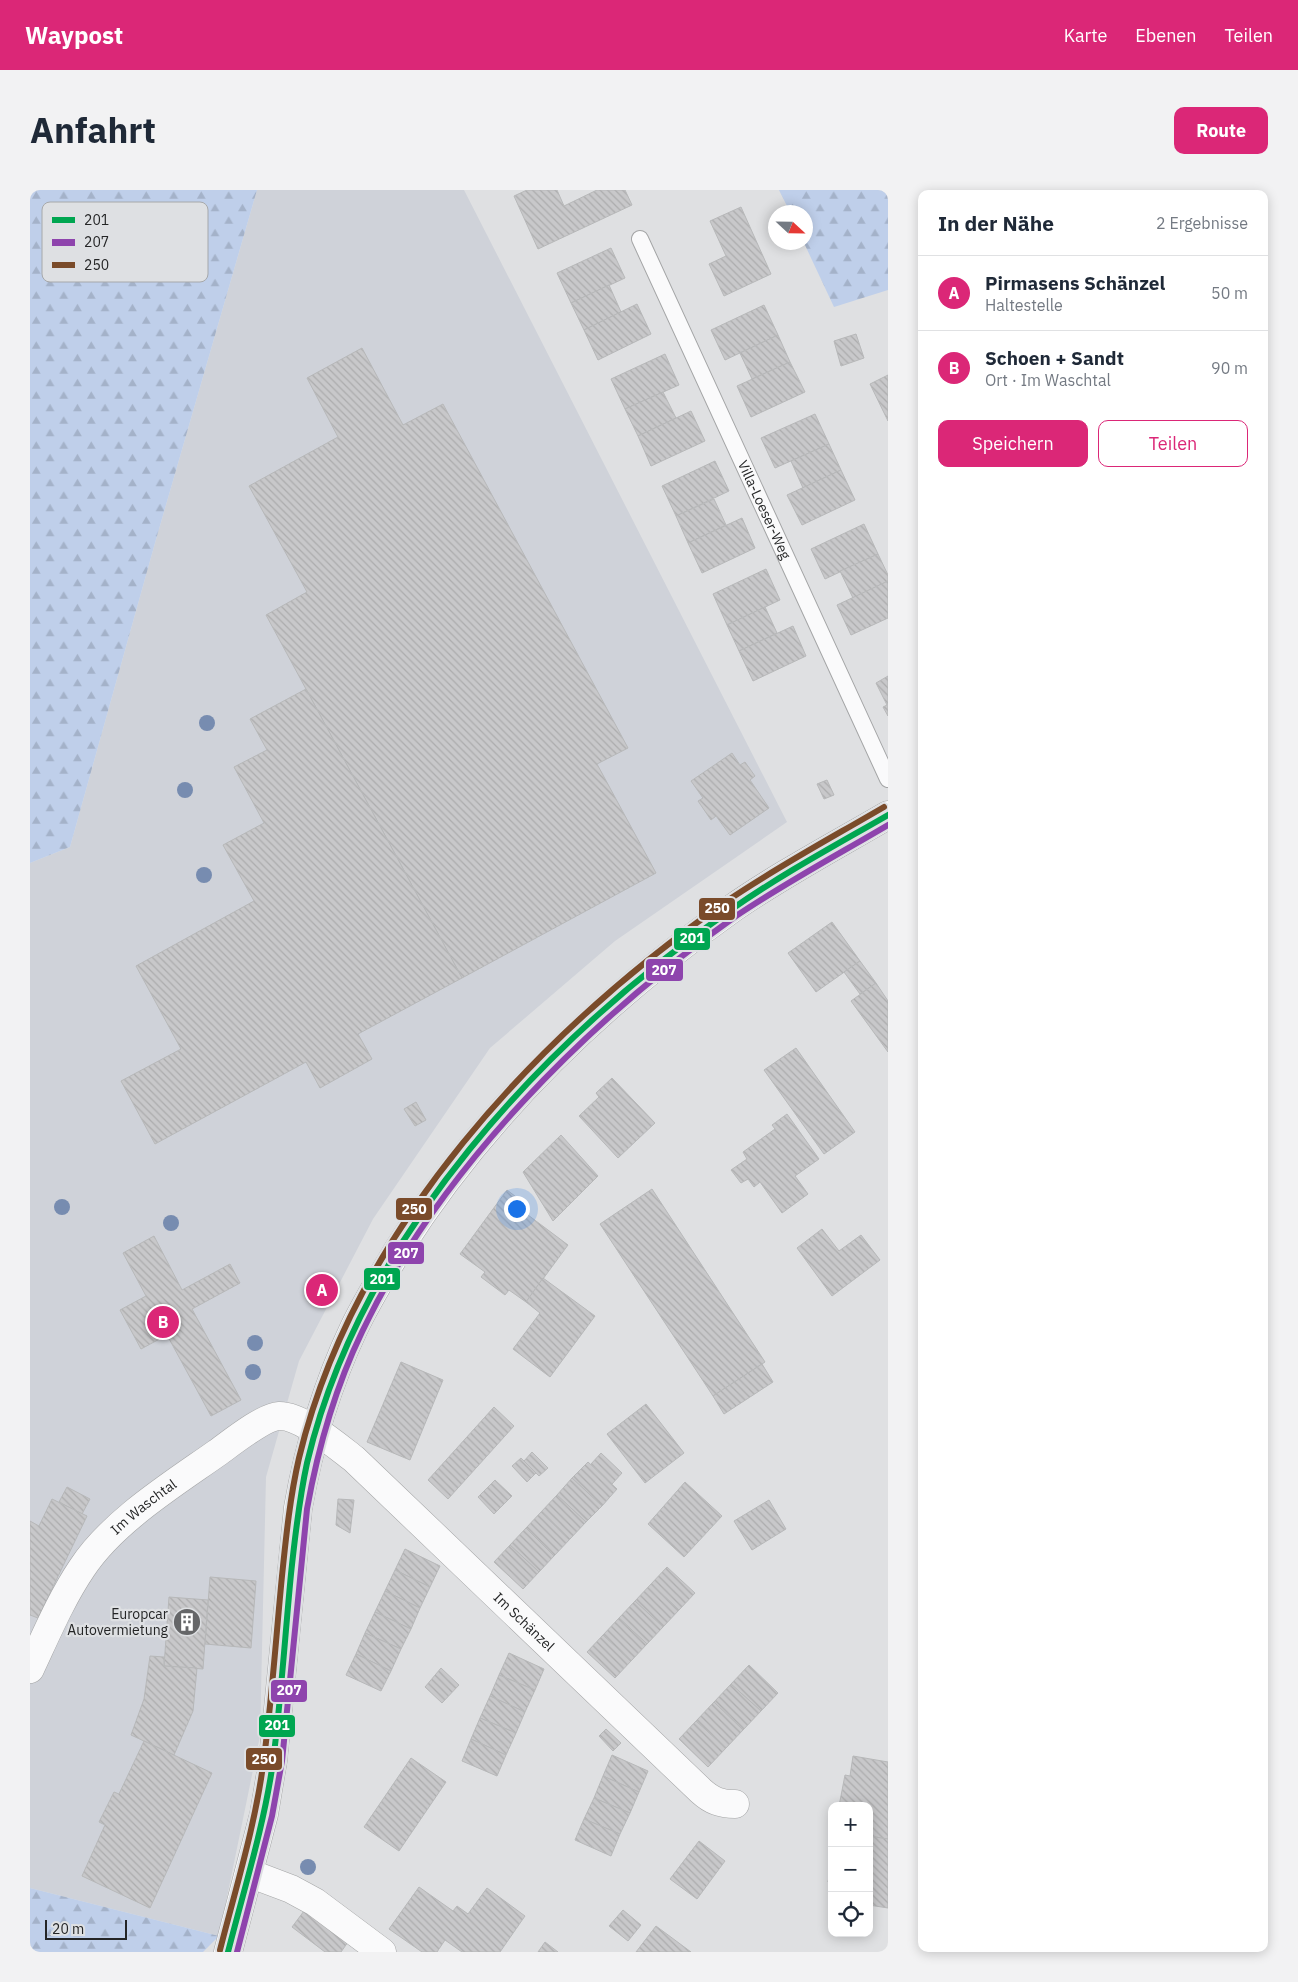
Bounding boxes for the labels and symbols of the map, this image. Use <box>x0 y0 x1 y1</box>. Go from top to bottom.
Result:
legend <box>42 202 208 282</box>
north arrow <box>768 205 813 250</box>
text: 201 <box>84 211 109 229</box>
text: 207 <box>84 233 109 251</box>
text: 250 <box>84 256 109 274</box>
street label: Villa-Loeser-Weg <box>734 457 795 563</box>
line badge: 250 <box>698 897 736 921</box>
text: 250 <box>704 899 730 917</box>
line badge: 201 <box>673 927 711 951</box>
text: 201 <box>679 929 705 947</box>
line badge: 207 <box>645 958 684 982</box>
text: 207 <box>651 961 677 979</box>
your location <box>504 1196 530 1222</box>
line badge: 250 <box>395 1197 433 1221</box>
text: 250 <box>401 1200 427 1218</box>
line badge: 207 <box>387 1241 425 1265</box>
text: 207 <box>393 1244 419 1262</box>
line badge: 201 <box>363 1267 401 1291</box>
text: 201 <box>369 1270 395 1288</box>
pin: A <box>306 1271 338 1309</box>
pin: B <box>147 1303 179 1341</box>
street label: Im Waschtal <box>107 1475 180 1538</box>
street label: Im Schänzel <box>490 1588 558 1655</box>
place label: Europcar Autovermietung <box>67 1605 169 1639</box>
building icon: Europcar Autovermietung <box>172 1607 202 1637</box>
line badge: 207 <box>270 1679 308 1703</box>
text: 207 <box>276 1681 302 1699</box>
line badge: 201 <box>258 1714 296 1738</box>
text: 201 <box>264 1716 290 1734</box>
line badge: 250 <box>245 1747 283 1771</box>
text: 250 <box>251 1750 277 1768</box>
scale bar <box>45 1917 128 1940</box>

